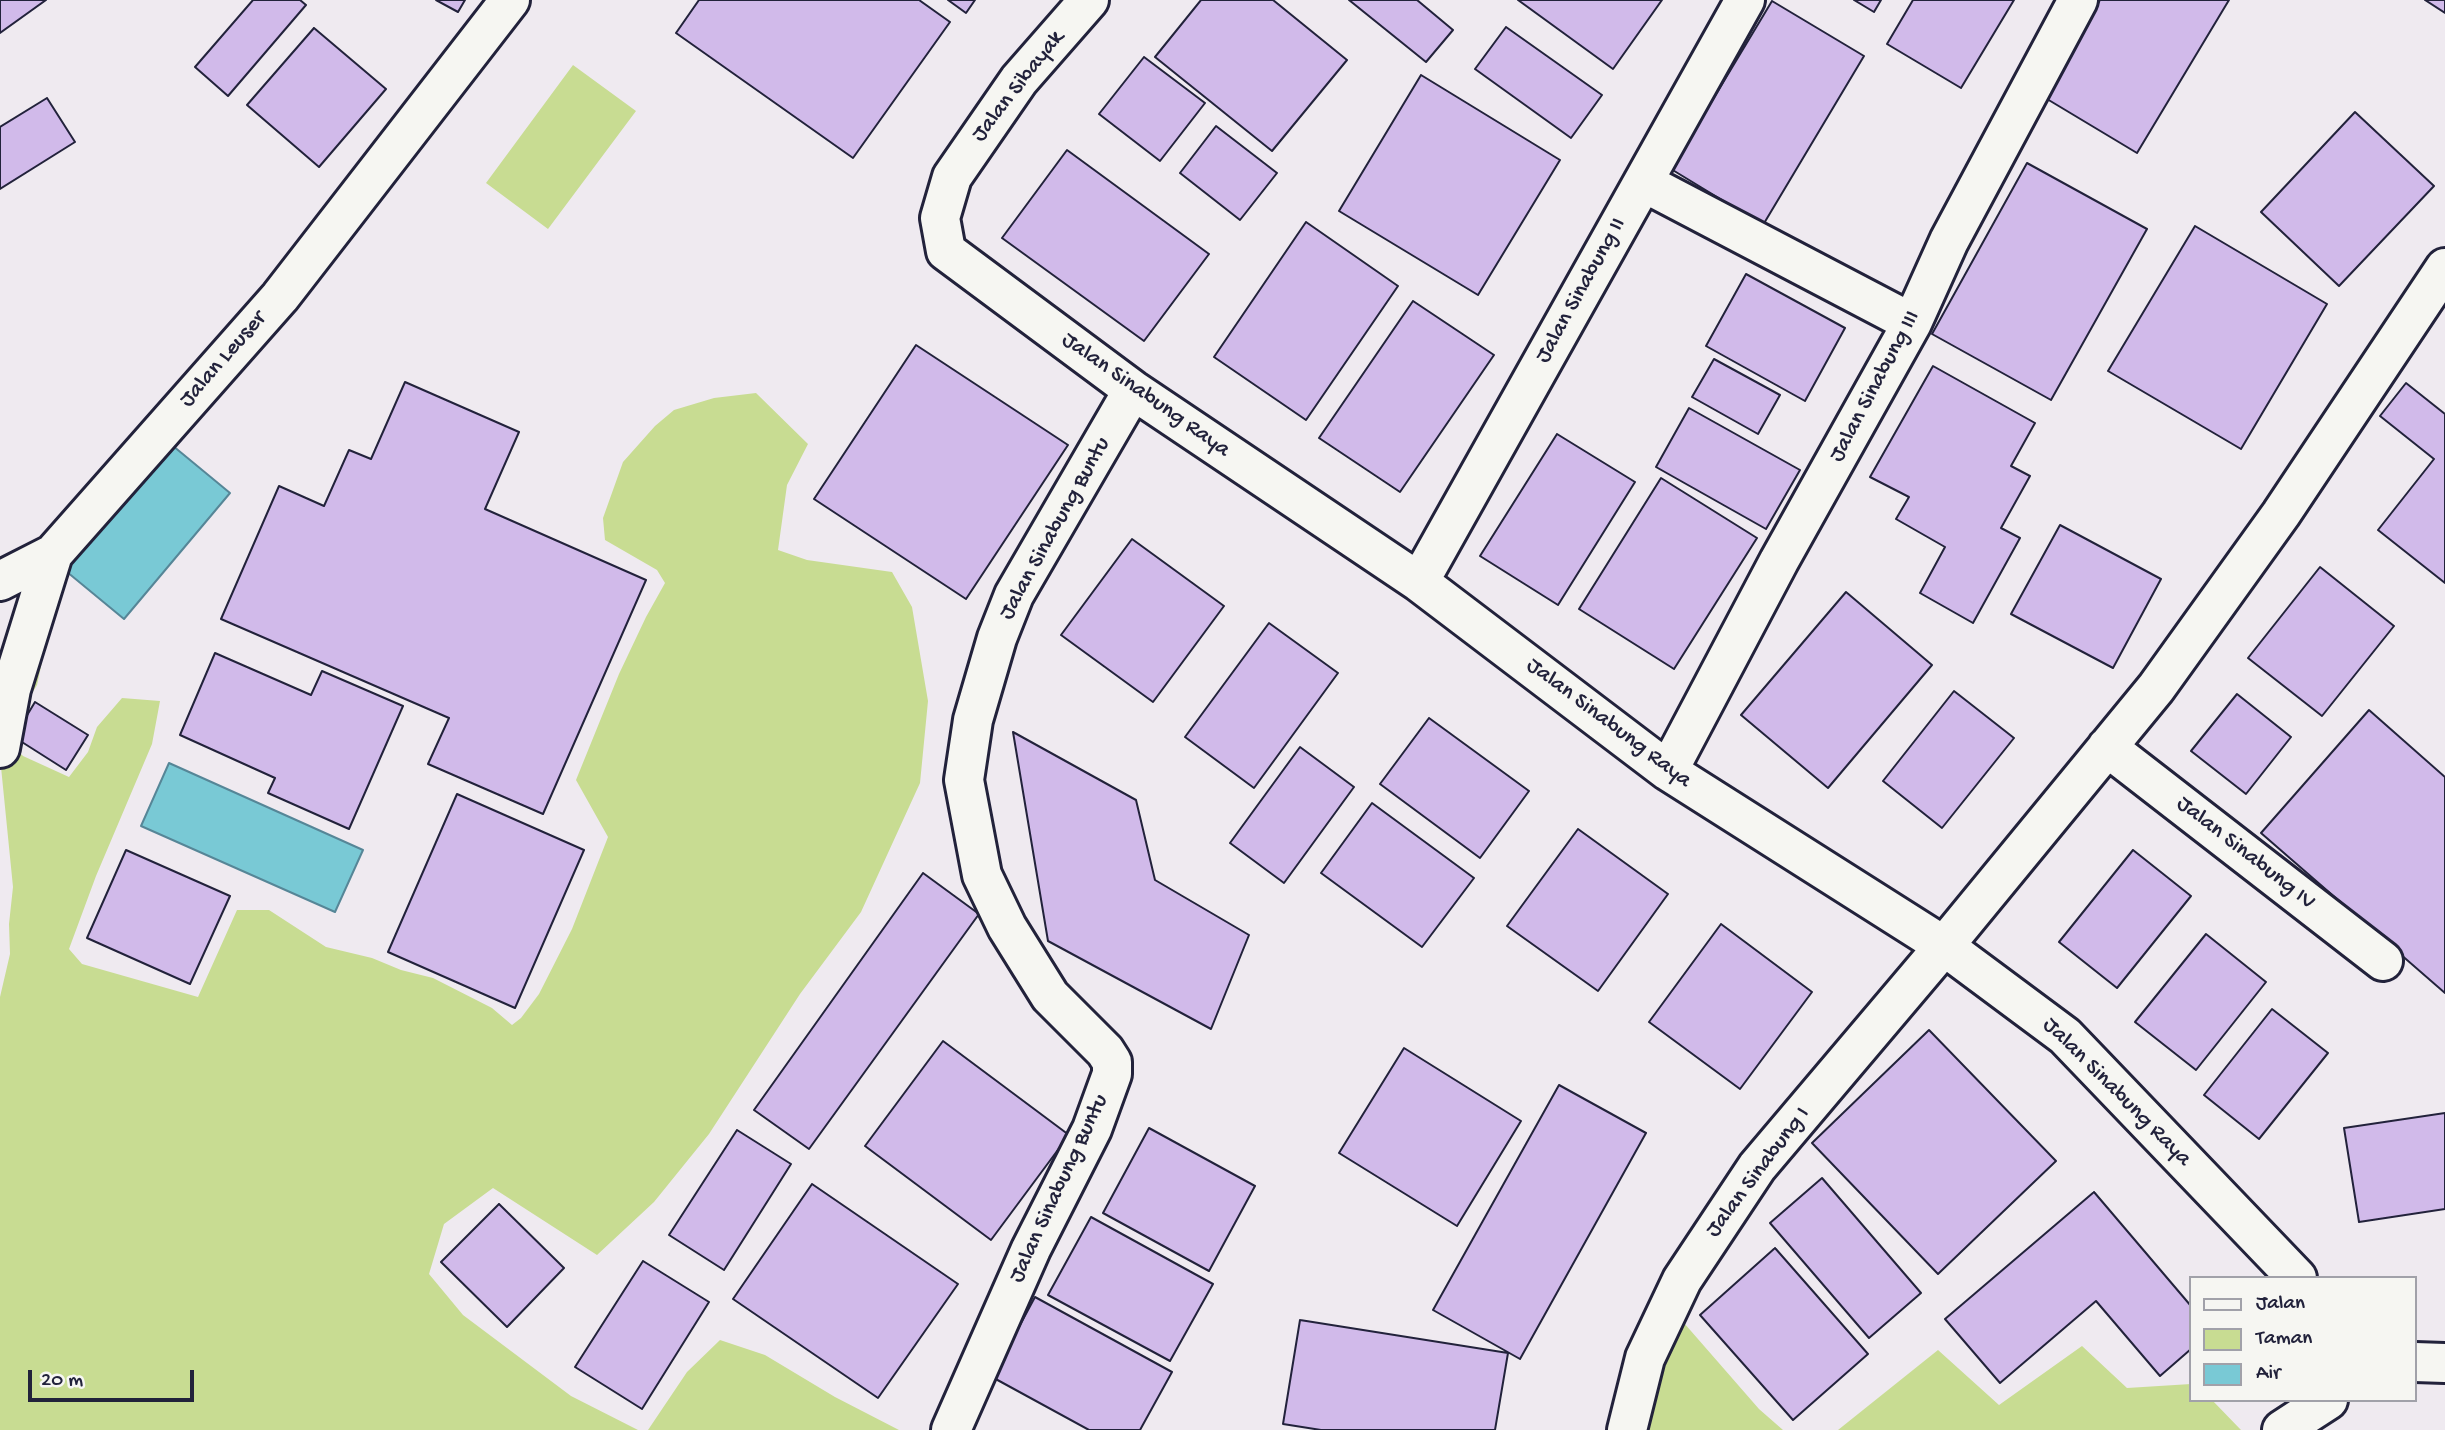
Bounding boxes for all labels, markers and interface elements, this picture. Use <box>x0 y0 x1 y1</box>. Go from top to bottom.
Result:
street label: Jalan Sibayak <box>967 26 1071 148</box>
street label: Jalan Sinabung II <box>1531 213 1633 369</box>
street label: Jalan Leuser <box>175 306 273 414</box>
street label: Jalan Sinabung III <box>1825 307 1927 467</box>
street label: Jalan Sinabung Raya <box>1055 327 1235 465</box>
street label: Jalan Sinabung Buntu <box>994 433 1118 625</box>
street label: Jalan Sinabung Raya <box>1520 653 1696 795</box>
street label: Jalan Sinabung IV <box>2170 791 2320 917</box>
street label: Jalan Sinabung Raya <box>2036 1013 2196 1173</box>
street label: Jalan Sinabung Buntu <box>1004 1090 1116 1288</box>
street label: Jalan Sinabung I <box>1701 1102 1817 1244</box>
legend <box>2190 1276 2417 1402</box>
text: Jalan <box>2256 1292 2305 1317</box>
text: Taman <box>2256 1327 2312 1352</box>
scale bar <box>32 1356 198 1400</box>
text: Air <box>2256 1362 2280 1387</box>
text: 20 m <box>41 1369 83 1394</box>

